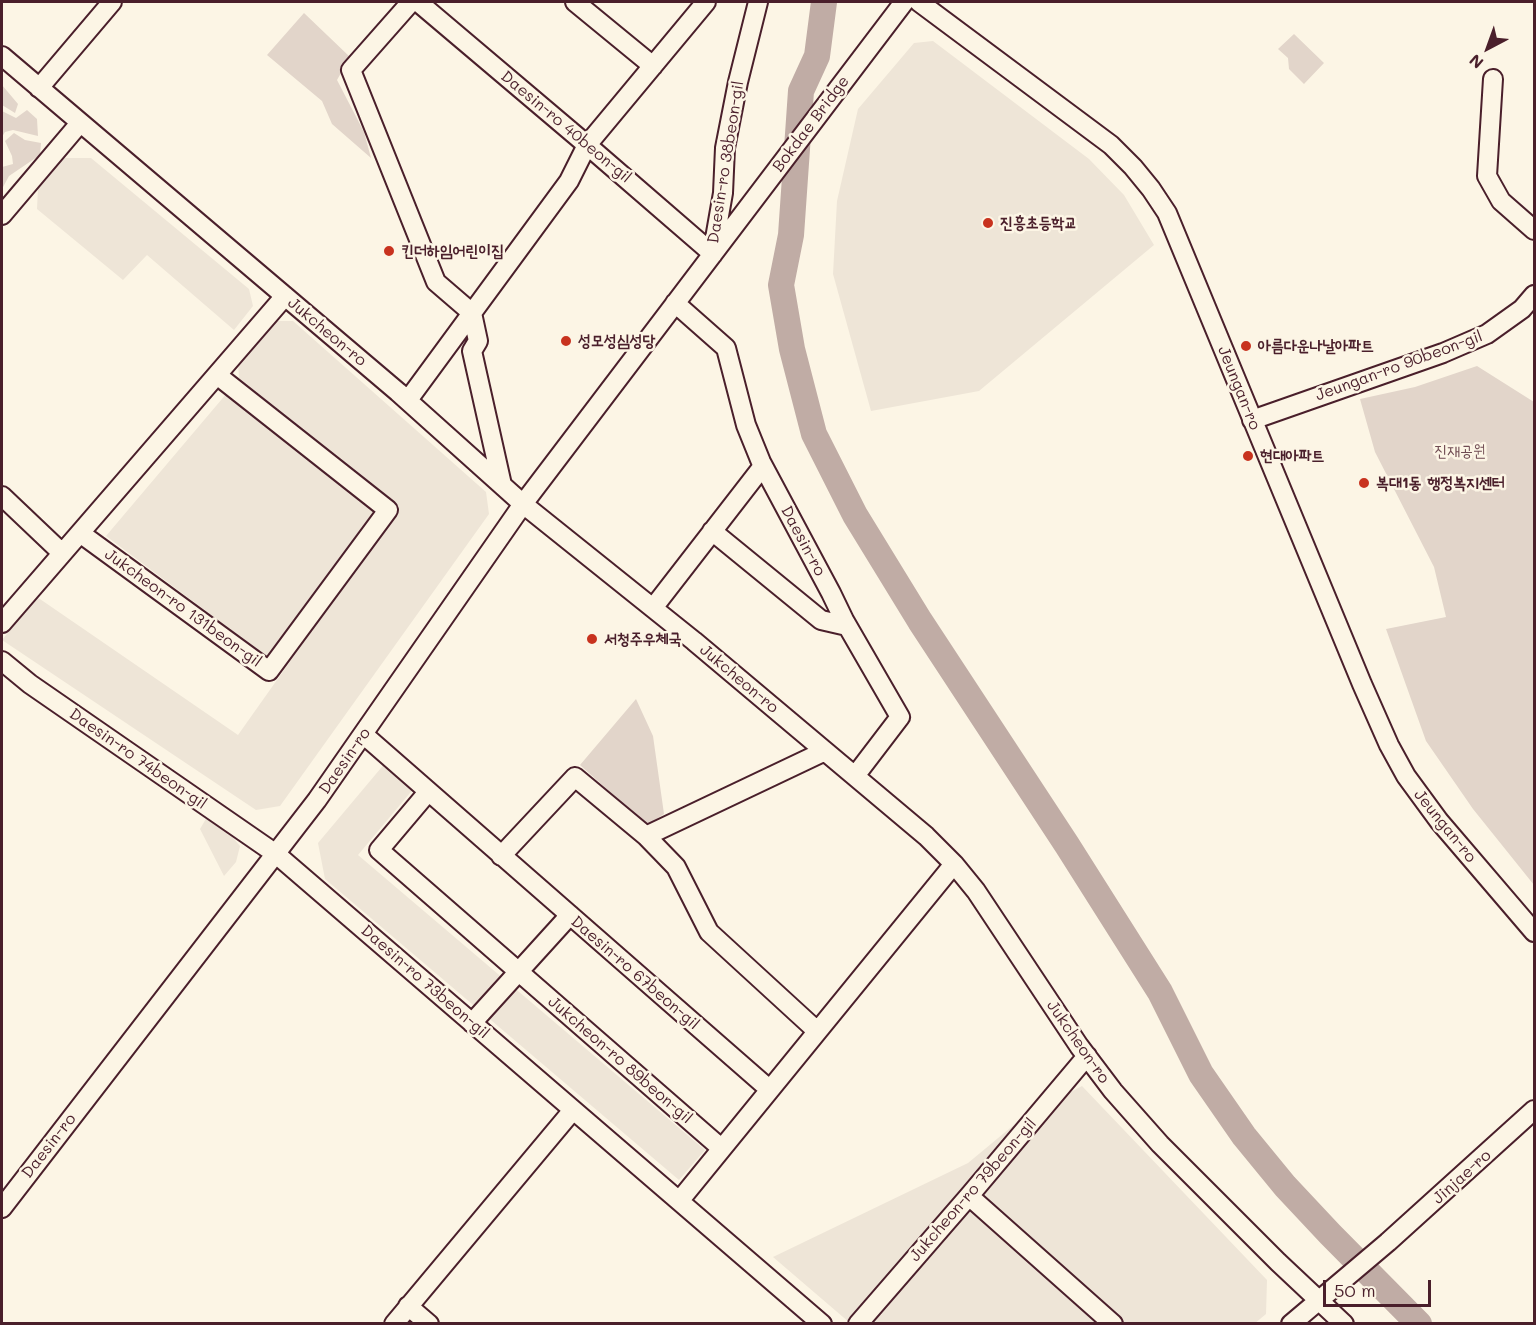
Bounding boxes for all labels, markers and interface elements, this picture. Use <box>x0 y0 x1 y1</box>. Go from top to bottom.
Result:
north arrow <box>1458 18 1518 78</box>
text: N <box>1464 50 1487 74</box>
street label: Daesin-ro 40beon-gil <box>497 67 635 187</box>
street label: Bokdae Bridge <box>769 72 853 176</box>
street label: Daesin-ro 38beon-gil <box>704 79 748 245</box>
place label: 진흥초등학교 <box>1000 213 1077 233</box>
marker: 진흥초등학교 <box>981 216 995 230</box>
place label: 킨더하임어린이집 <box>401 241 504 261</box>
marker: 킨더하임어린이집 <box>382 244 396 258</box>
street label: Jukcheon-ro <box>284 293 370 371</box>
street label: Jeungan-ro 90beon-gil <box>1313 327 1485 405</box>
place label: 성모성심성당 <box>578 331 655 351</box>
marker: 성모성심성당 <box>559 334 573 348</box>
place label: 아름다운나날아파트 <box>1258 336 1374 356</box>
marker: 아름다운나날아파트 <box>1239 339 1253 353</box>
street label: Jeungan-ro <box>1213 343 1265 433</box>
park label: 진재공원 <box>1434 441 1486 461</box>
place label: 현대아파트 <box>1260 446 1324 466</box>
marker: 현대아파트 <box>1241 449 1255 463</box>
place label: 복대1동 행정복지센터 <box>1376 473 1505 493</box>
marker: 복대1동 행정복지센터 <box>1357 476 1371 490</box>
street label: Daesin-ro <box>777 503 829 579</box>
street label: Jukcheon-ro 131beon-gil <box>101 545 265 671</box>
place label: 서청주우체국 <box>604 629 681 649</box>
marker: 서청주우체국 <box>585 632 599 646</box>
street label: Jukcheon-ro <box>696 640 782 718</box>
street label: Daesin-ro 74beon-gil <box>66 704 210 814</box>
street label: Daesin-ro <box>315 724 375 798</box>
street label: Jeungan-ro <box>1410 785 1480 867</box>
street label: Daesin-ro 67beon-gil <box>567 912 703 1034</box>
street label: Daesin-ro 73beon-gil <box>357 921 493 1043</box>
street label: Jukcheon-ro 89beon-gil <box>544 992 696 1128</box>
street label: Jukcheon-ro <box>1042 997 1114 1087</box>
street label: Daesin-ro <box>18 1110 80 1182</box>
street label: Jukcheon-ro 79beon-gil <box>905 1114 1041 1266</box>
street label: Jinjae-ro <box>1429 1146 1495 1208</box>
scale bar <box>1326 1268 1434 1306</box>
text: 50 m <box>1334 1278 1376 1302</box>

